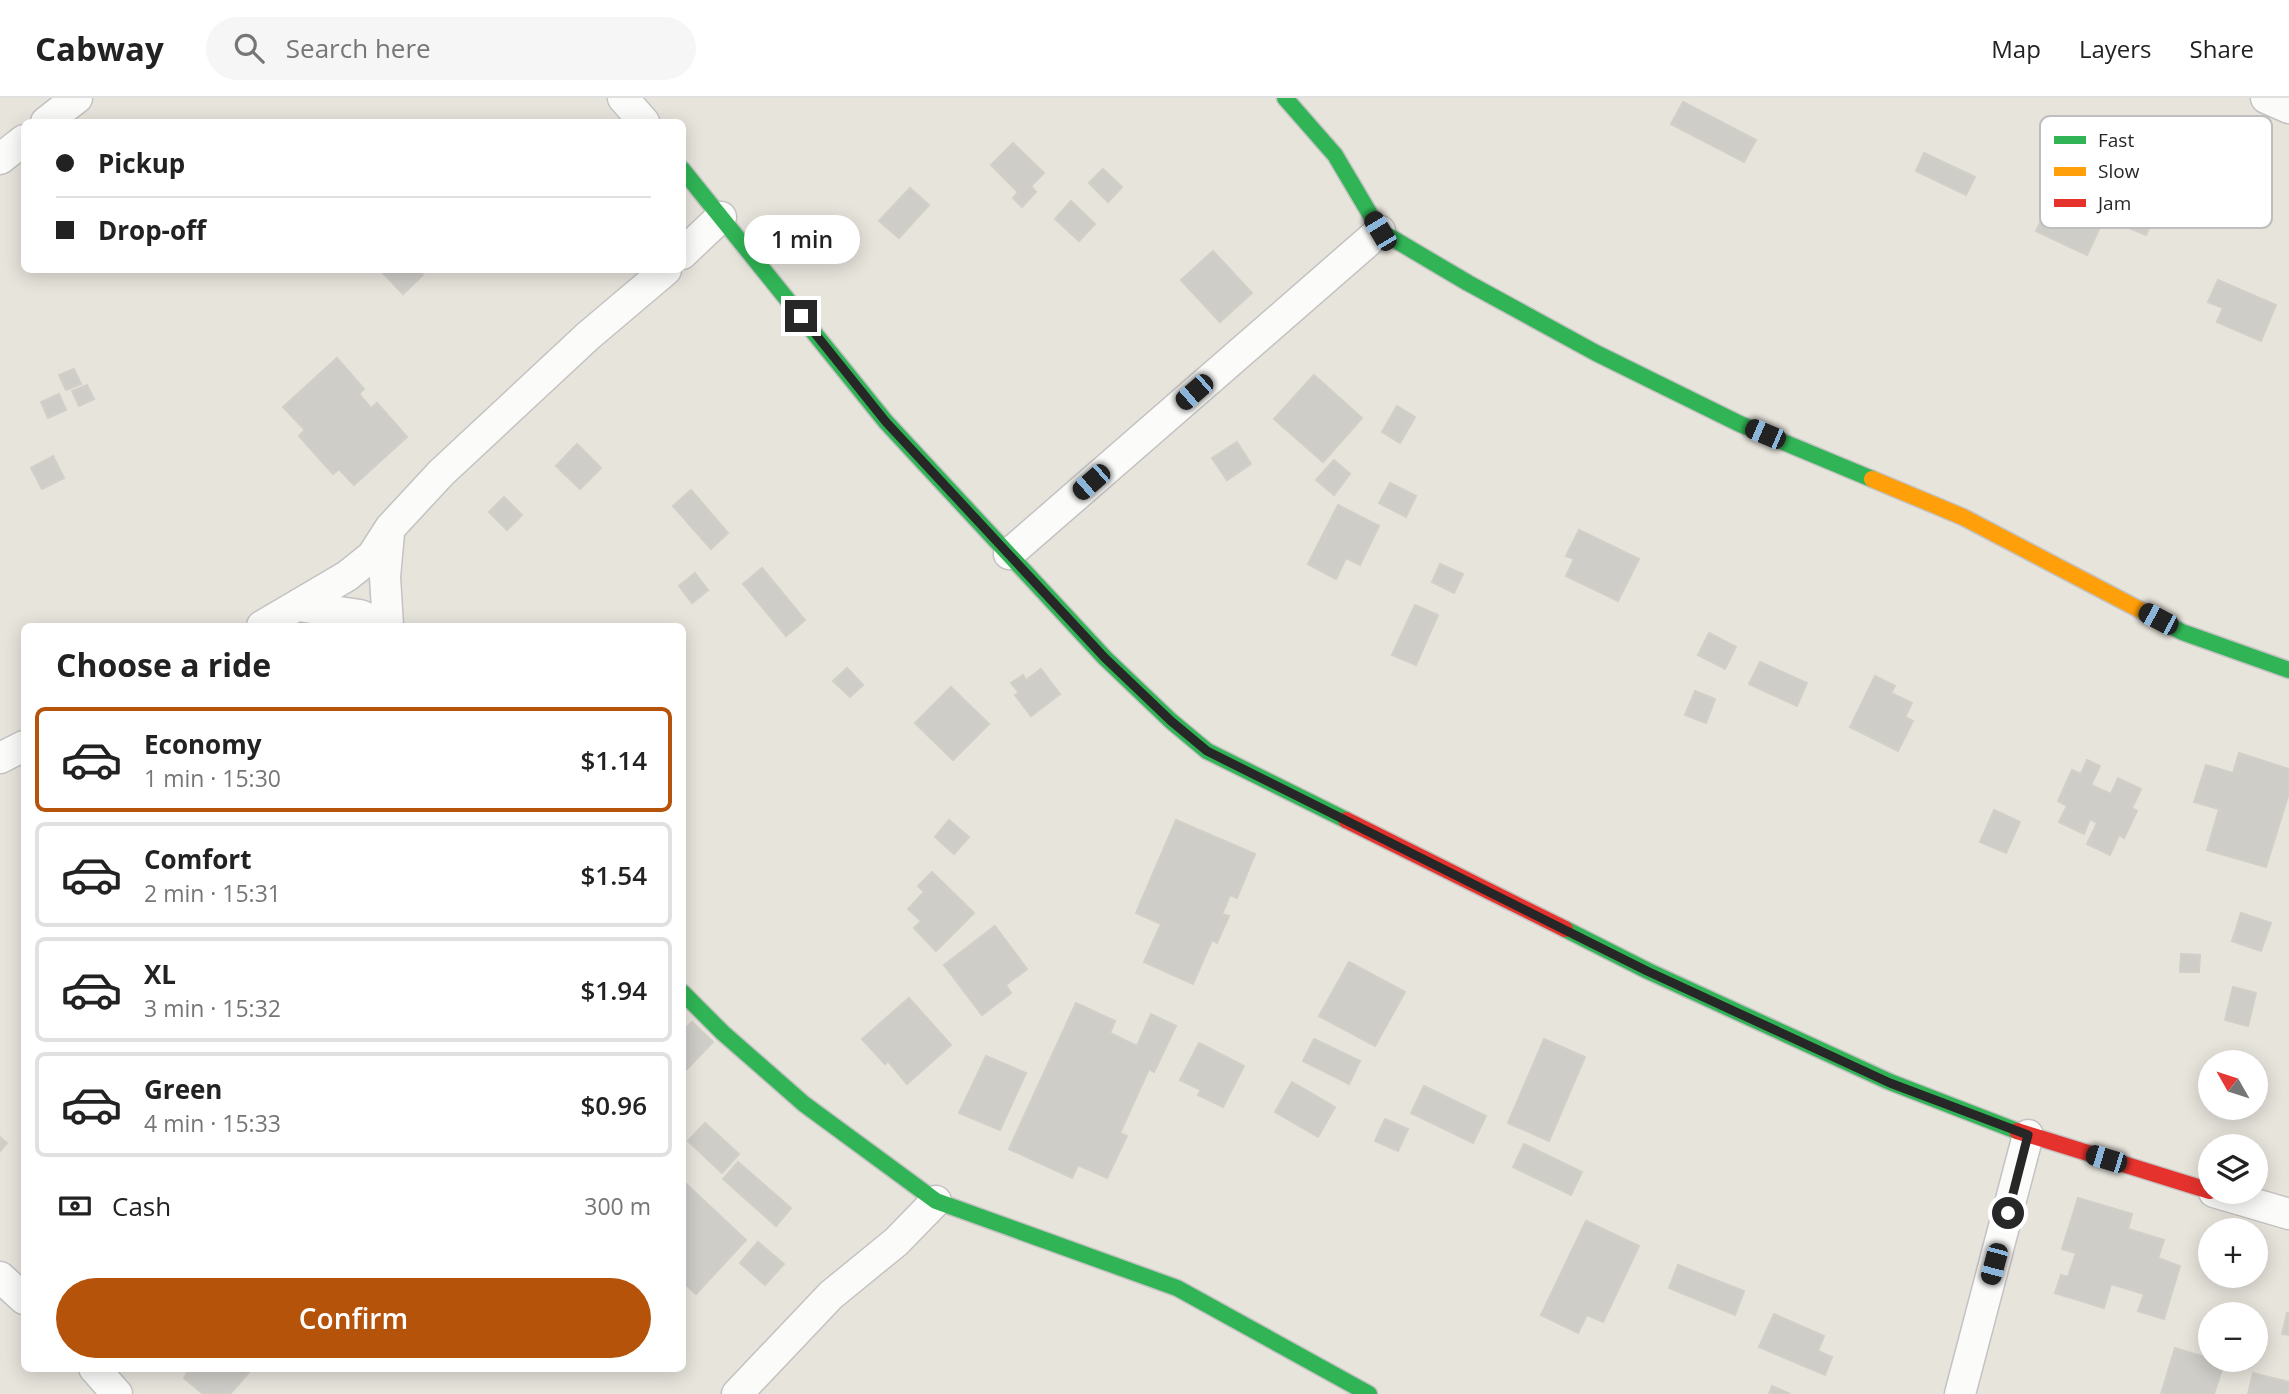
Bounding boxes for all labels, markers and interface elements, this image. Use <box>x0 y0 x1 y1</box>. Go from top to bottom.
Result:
search box <box>206 17 696 80</box>
text: Cabway <box>35 26 164 71</box>
icon: search <box>230 29 268 67</box>
text: Search here <box>286 30 431 66</box>
text: Map <box>1991 32 2041 65</box>
text: Layers <box>2079 32 2152 65</box>
text: Share <box>2190 32 2254 65</box>
legend <box>2040 116 2272 228</box>
text: Fast <box>2098 127 2134 153</box>
text: Pickup <box>98 145 185 181</box>
text: Slow <box>2098 158 2140 184</box>
text: Jam <box>2096 190 2131 216</box>
car <box>1361 208 1400 254</box>
text: Drop-off <box>98 212 206 248</box>
callout: 1 min <box>743 214 859 264</box>
text: 1 min <box>771 223 833 255</box>
route end <box>785 300 817 332</box>
car <box>1172 370 1217 414</box>
car <box>1742 416 1789 452</box>
car <box>1069 460 1114 504</box>
car <box>2135 600 2182 638</box>
text: Choose a ride <box>56 643 271 686</box>
text: Economy <box>144 726 262 762</box>
icon: car <box>60 728 123 791</box>
text: $1.14 <box>580 742 647 778</box>
text: 1 min · 15:30 <box>144 762 281 794</box>
text: Comfort <box>144 841 251 877</box>
icon: car <box>60 843 123 906</box>
text: $1.54 <box>580 857 647 893</box>
text: 2 min · 15:31 <box>144 877 281 909</box>
text: XL <box>144 956 176 992</box>
icon: car <box>60 958 123 1021</box>
text: $1.94 <box>580 972 647 1008</box>
text: 3 min · 15:32 <box>144 992 281 1024</box>
north arrow <box>2198 1050 2268 1120</box>
map controls <box>2198 1050 2268 1372</box>
text: Green <box>144 1071 222 1107</box>
icon: car <box>60 1073 123 1136</box>
text: $0.96 <box>580 1087 647 1123</box>
text: 4 min · 15:33 <box>144 1107 281 1139</box>
button: layers <box>2198 1134 2268 1204</box>
car <box>2083 1143 2130 1175</box>
icon: cash <box>56 1187 94 1225</box>
text: Cash <box>112 1188 171 1224</box>
text: 300 m <box>584 1190 651 1222</box>
route start <box>1992 1197 2024 1229</box>
button: + <box>2198 1218 2268 1288</box>
car <box>1979 1241 2010 1287</box>
button: Confirm <box>56 1278 651 1358</box>
button: − <box>2198 1302 2268 1372</box>

